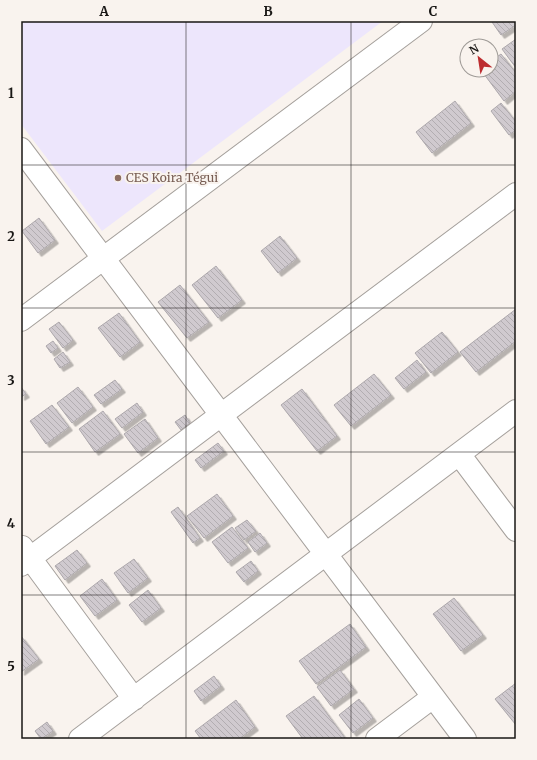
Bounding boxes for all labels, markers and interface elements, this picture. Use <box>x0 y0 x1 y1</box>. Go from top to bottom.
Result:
text: A <box>98 3 109 20</box>
text: B <box>263 3 273 20</box>
text: C <box>429 3 438 20</box>
north arrow <box>459 38 499 78</box>
text: N <box>467 41 482 58</box>
text: 1 <box>8 85 14 102</box>
place label: CES Koira Tégui <box>126 170 218 185</box>
marker: CES Koira Tégui <box>113 173 123 183</box>
text: 2 <box>7 228 15 245</box>
text: 3 <box>7 372 15 389</box>
text: 4 <box>7 515 16 532</box>
text: 5 <box>7 658 15 675</box>

